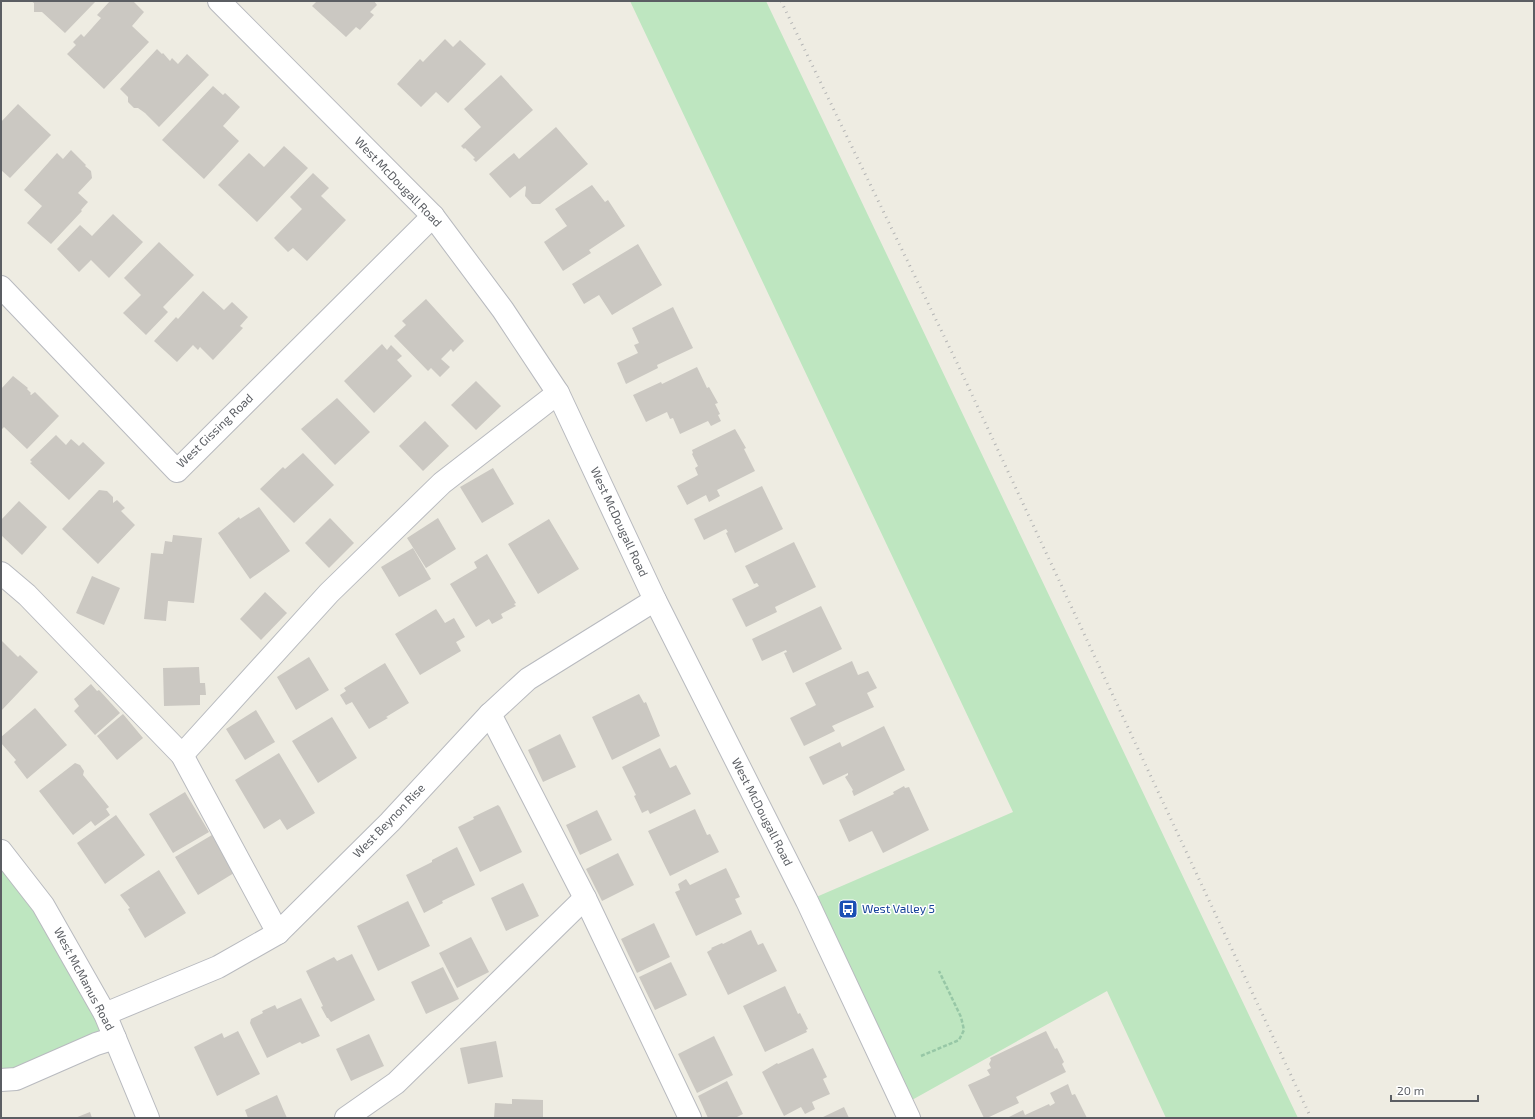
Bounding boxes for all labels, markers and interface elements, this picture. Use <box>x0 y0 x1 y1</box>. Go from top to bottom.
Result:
street label: West McDougall Road <box>352 134 445 229</box>
street label: West Gissing Road <box>173 390 255 470</box>
street label: West McDougall Road <box>588 465 651 579</box>
street label: West McDougall Road <box>730 755 796 868</box>
street label: West Beynon Rise <box>349 780 427 860</box>
bus stop icon: West Valley 5 <box>837 898 859 920</box>
place label: West Valley 5 <box>862 901 935 915</box>
street label: West McManus Road <box>52 925 118 1032</box>
scale bar <box>1391 1077 1478 1103</box>
text: 20 m <box>1397 1083 1424 1097</box>

